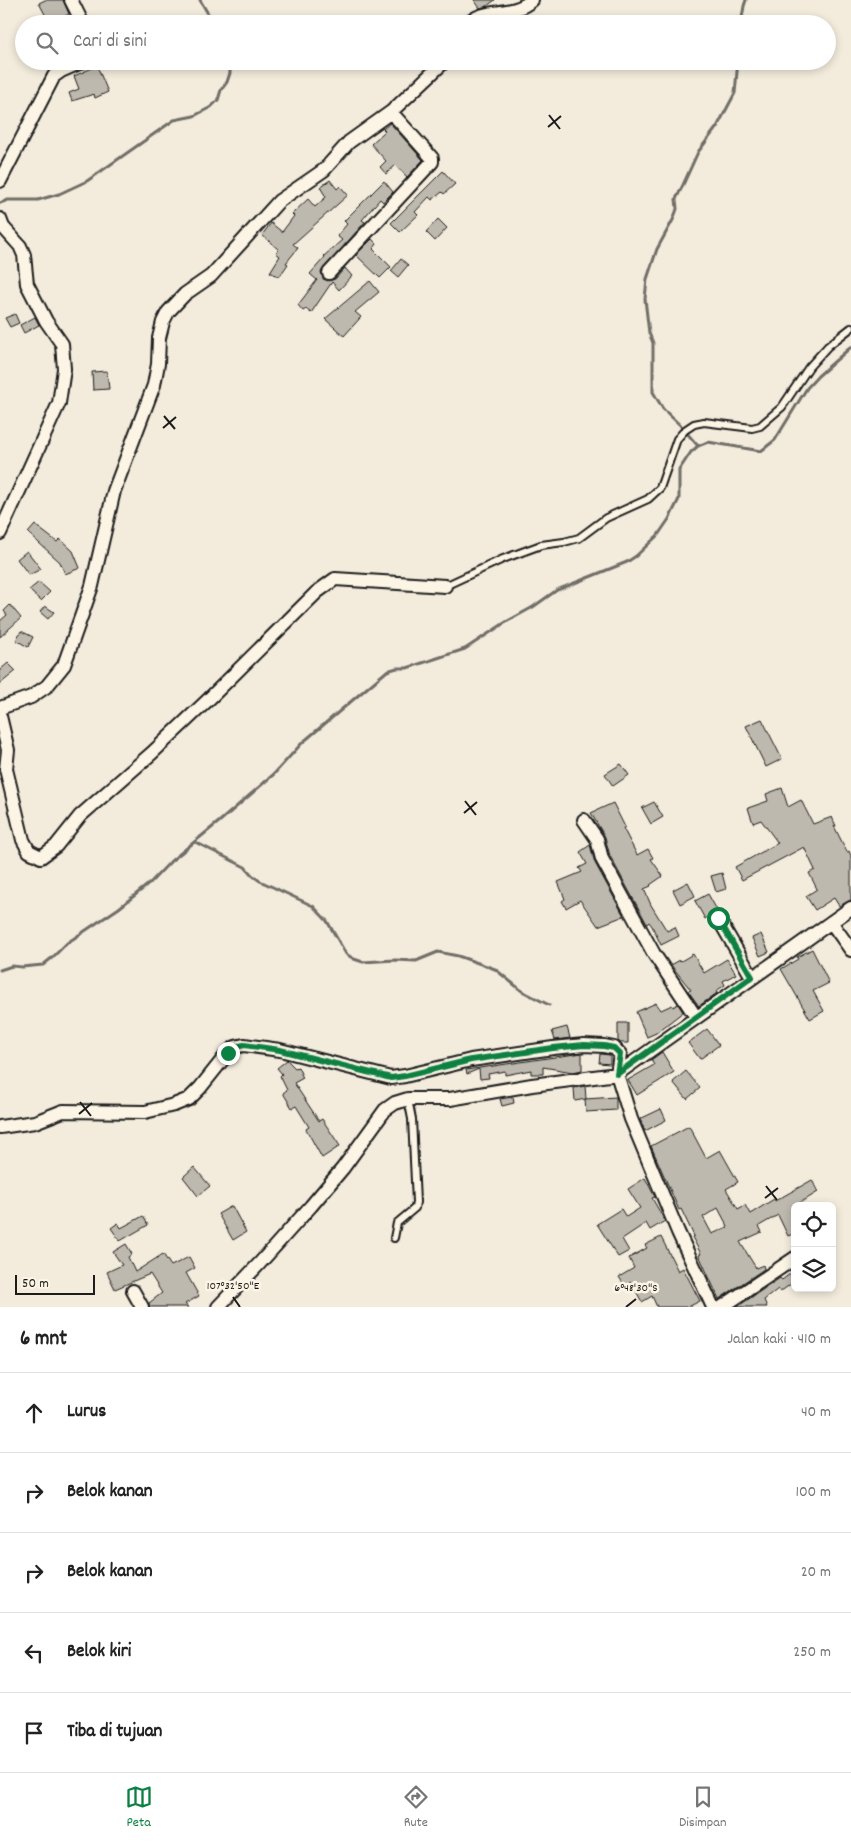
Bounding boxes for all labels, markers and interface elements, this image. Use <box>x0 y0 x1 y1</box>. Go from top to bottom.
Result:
search box <box>15 15 836 70</box>
icon: search <box>33 29 61 57</box>
text: Cari di sini <box>73 29 147 56</box>
route start <box>707 907 730 930</box>
route end <box>217 1042 240 1065</box>
map controls <box>791 1202 836 1292</box>
button: locate <box>791 1202 836 1247</box>
button: layers <box>791 1247 836 1292</box>
scale bar <box>15 1272 95 1295</box>
text: 50 m <box>22 1274 49 1294</box>
text: 107°32'50"E <box>207 1278 260 1295</box>
text: 6°48'30"S <box>614 1280 658 1297</box>
text: 6 mnt <box>20 1325 67 1355</box>
text: Jalan kaki · 410 m <box>727 1328 831 1351</box>
icon: ahead <box>20 1399 48 1427</box>
text: Lurus <box>67 1399 106 1426</box>
text: 40 m <box>801 1401 831 1424</box>
icon: right <box>20 1479 48 1507</box>
text: Belok kanan <box>67 1479 153 1506</box>
text: 100 m <box>795 1481 831 1504</box>
icon: right <box>20 1559 48 1587</box>
text: Belok kanan <box>67 1559 153 1586</box>
text: 20 m <box>801 1561 831 1584</box>
icon: left <box>20 1639 48 1667</box>
text: Belok kiri <box>67 1639 131 1666</box>
text: 250 m <box>793 1641 831 1664</box>
icon: arrive <box>20 1719 48 1747</box>
text: Tiba di tujuan <box>67 1719 162 1746</box>
tab: Peta <box>125 1783 153 1833</box>
tab: Rute <box>402 1783 430 1833</box>
tab: Disimpan <box>679 1783 726 1833</box>

